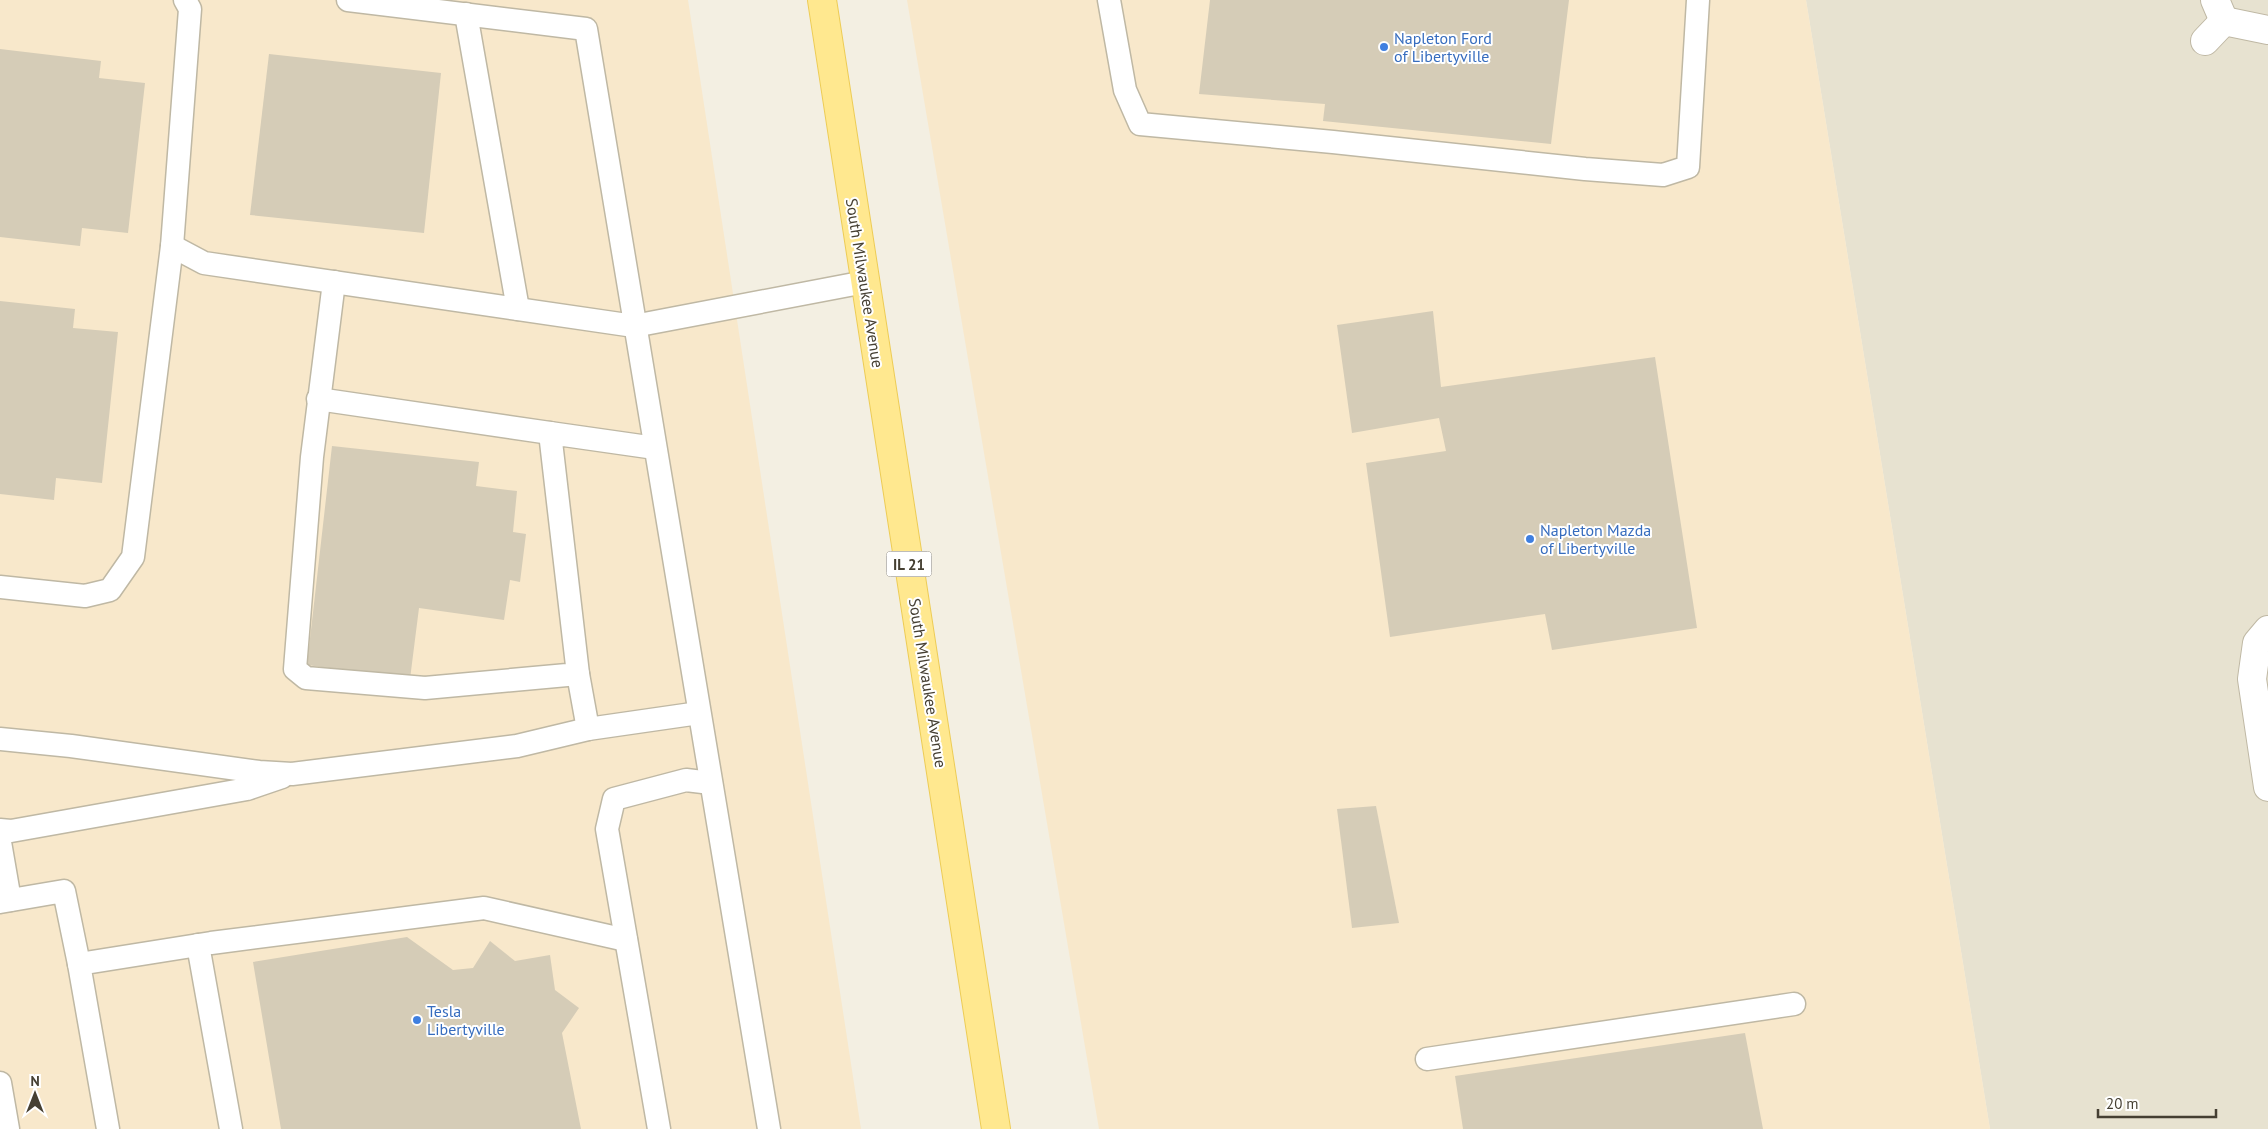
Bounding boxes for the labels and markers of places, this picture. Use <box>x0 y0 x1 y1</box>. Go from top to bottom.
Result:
place label: Napleton Ford of Libertyville <box>1394 28 1492 66</box>
marker: Napleton Ford of Libertyville <box>1378 41 1390 53</box>
place label: Napleton Mazda of Libertyville <box>1540 520 1651 558</box>
marker: Napleton Mazda of Libertyville <box>1524 533 1536 545</box>
place label: Tesla Libertyville <box>427 1001 505 1039</box>
marker: Tesla Libertyville <box>411 1014 423 1026</box>

